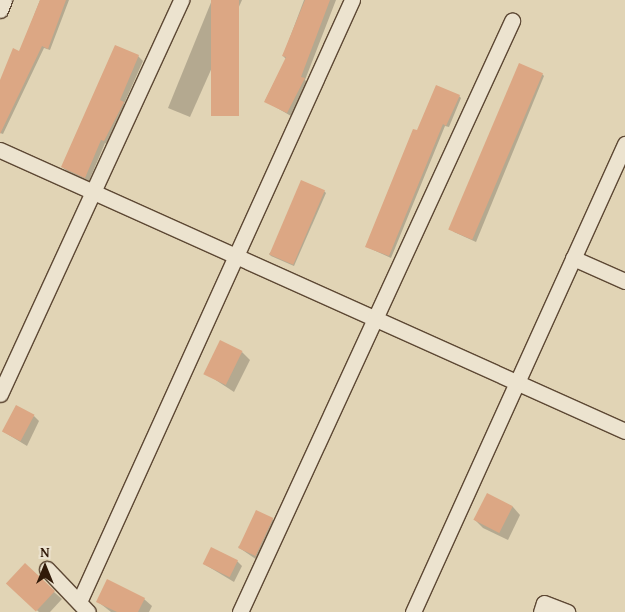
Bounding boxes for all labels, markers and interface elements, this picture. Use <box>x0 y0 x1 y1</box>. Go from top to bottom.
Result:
north arrow <box>20 542 70 592</box>
text: N <box>40 542 50 562</box>

